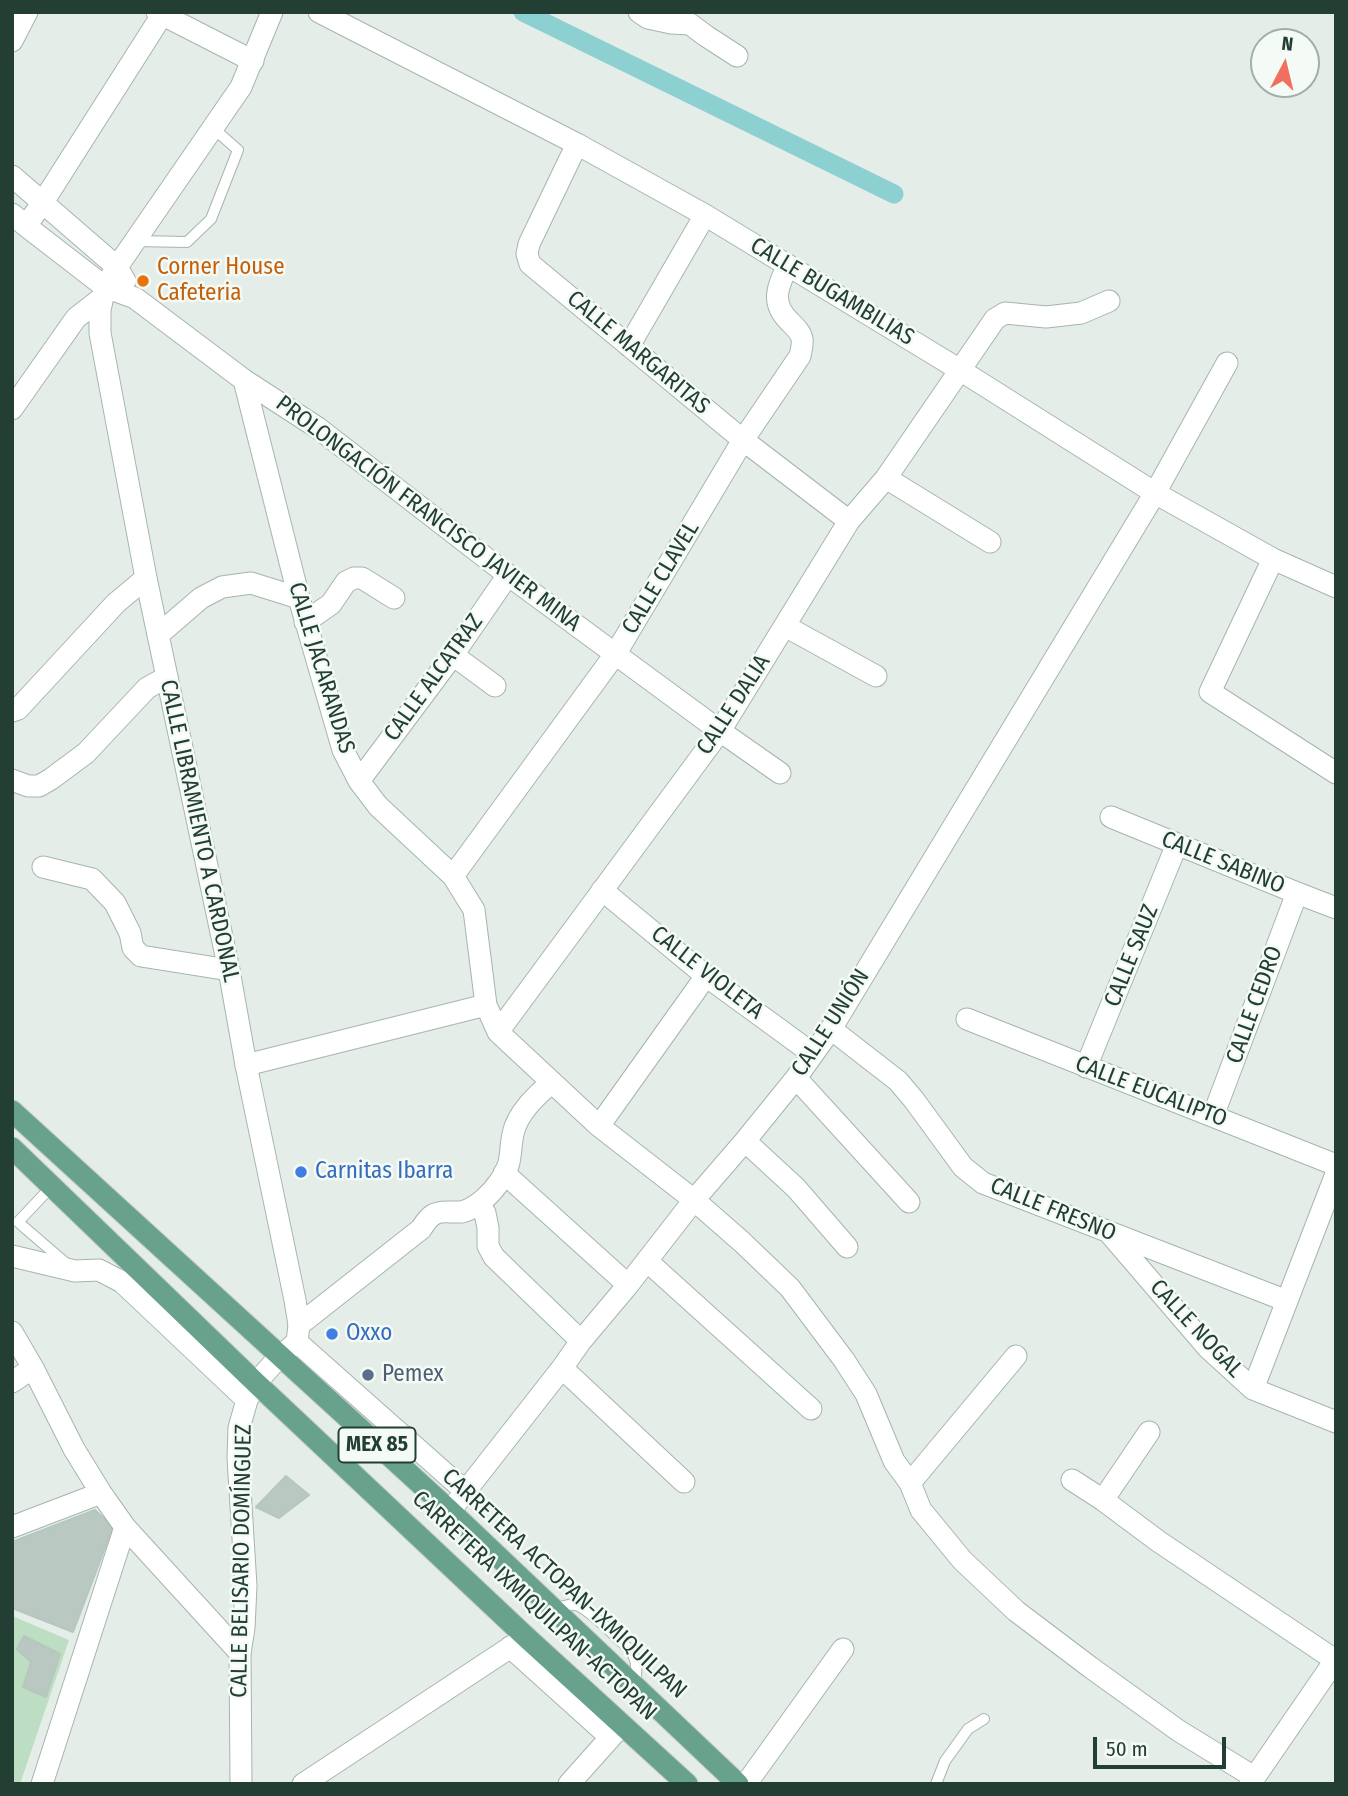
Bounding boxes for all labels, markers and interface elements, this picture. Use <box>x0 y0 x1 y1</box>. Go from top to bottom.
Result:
north arrow <box>1250 28 1320 98</box>
text: N <box>1280 32 1294 56</box>
street label: CALLE BUGAMBILIAS <box>745 232 919 352</box>
place label: Corner House Cafeteria <box>157 254 285 308</box>
marker: Corner House Cafeteria <box>135 273 151 289</box>
street label: CALLE MARGARITAS <box>561 285 715 421</box>
street label: PROLONGACIÓN FRANCISCO JAVIER MINA <box>270 390 586 638</box>
street label: CALLE CLAVEL <box>617 517 705 639</box>
street label: CALLE JACARANDAS <box>282 579 360 757</box>
street label: CALLE ALCATRAZ <box>379 609 489 747</box>
street label: CALLE DALIA <box>691 650 777 760</box>
street label: CALLE LIBRAMIENTO A CARDONAL <box>153 677 245 985</box>
street label: CALLE SABINO <box>1157 826 1289 900</box>
street label: CALLE SAUZ <box>1099 901 1165 1011</box>
street label: CALLE VIOLETA <box>645 921 769 1025</box>
street label: CALLE CEDRO <box>1221 943 1289 1067</box>
street label: CALLE UNIÓN <box>786 964 876 1082</box>
street label: CALLE EUCALIPTO <box>1071 1050 1231 1134</box>
place label: Carnitas Ibarra <box>315 1158 453 1186</box>
marker: Carnitas Ibarra <box>293 1164 309 1180</box>
street label: CALLE FRESNO <box>986 1172 1120 1248</box>
street label: CALLE NOGAL <box>1144 1274 1248 1384</box>
place label: Oxxo <box>346 1320 392 1348</box>
marker: Oxxo <box>324 1326 340 1342</box>
place label: Pemex <box>382 1361 444 1389</box>
marker: Pemex <box>360 1367 376 1383</box>
street label: CALLE BELISARIO DOMÍNGUEZ <box>226 1424 258 1698</box>
road number: MEX 85 <box>338 1428 416 1462</box>
street label: CARRETERA ACTOPAN-IXMIQUILPAN <box>436 1463 692 1705</box>
street label: CARRETERA IXMIQUILPAN-ACTOPAN <box>406 1485 662 1727</box>
scale bar <box>1096 1722 1229 1766</box>
text: 50 m <box>1106 1736 1148 1762</box>

